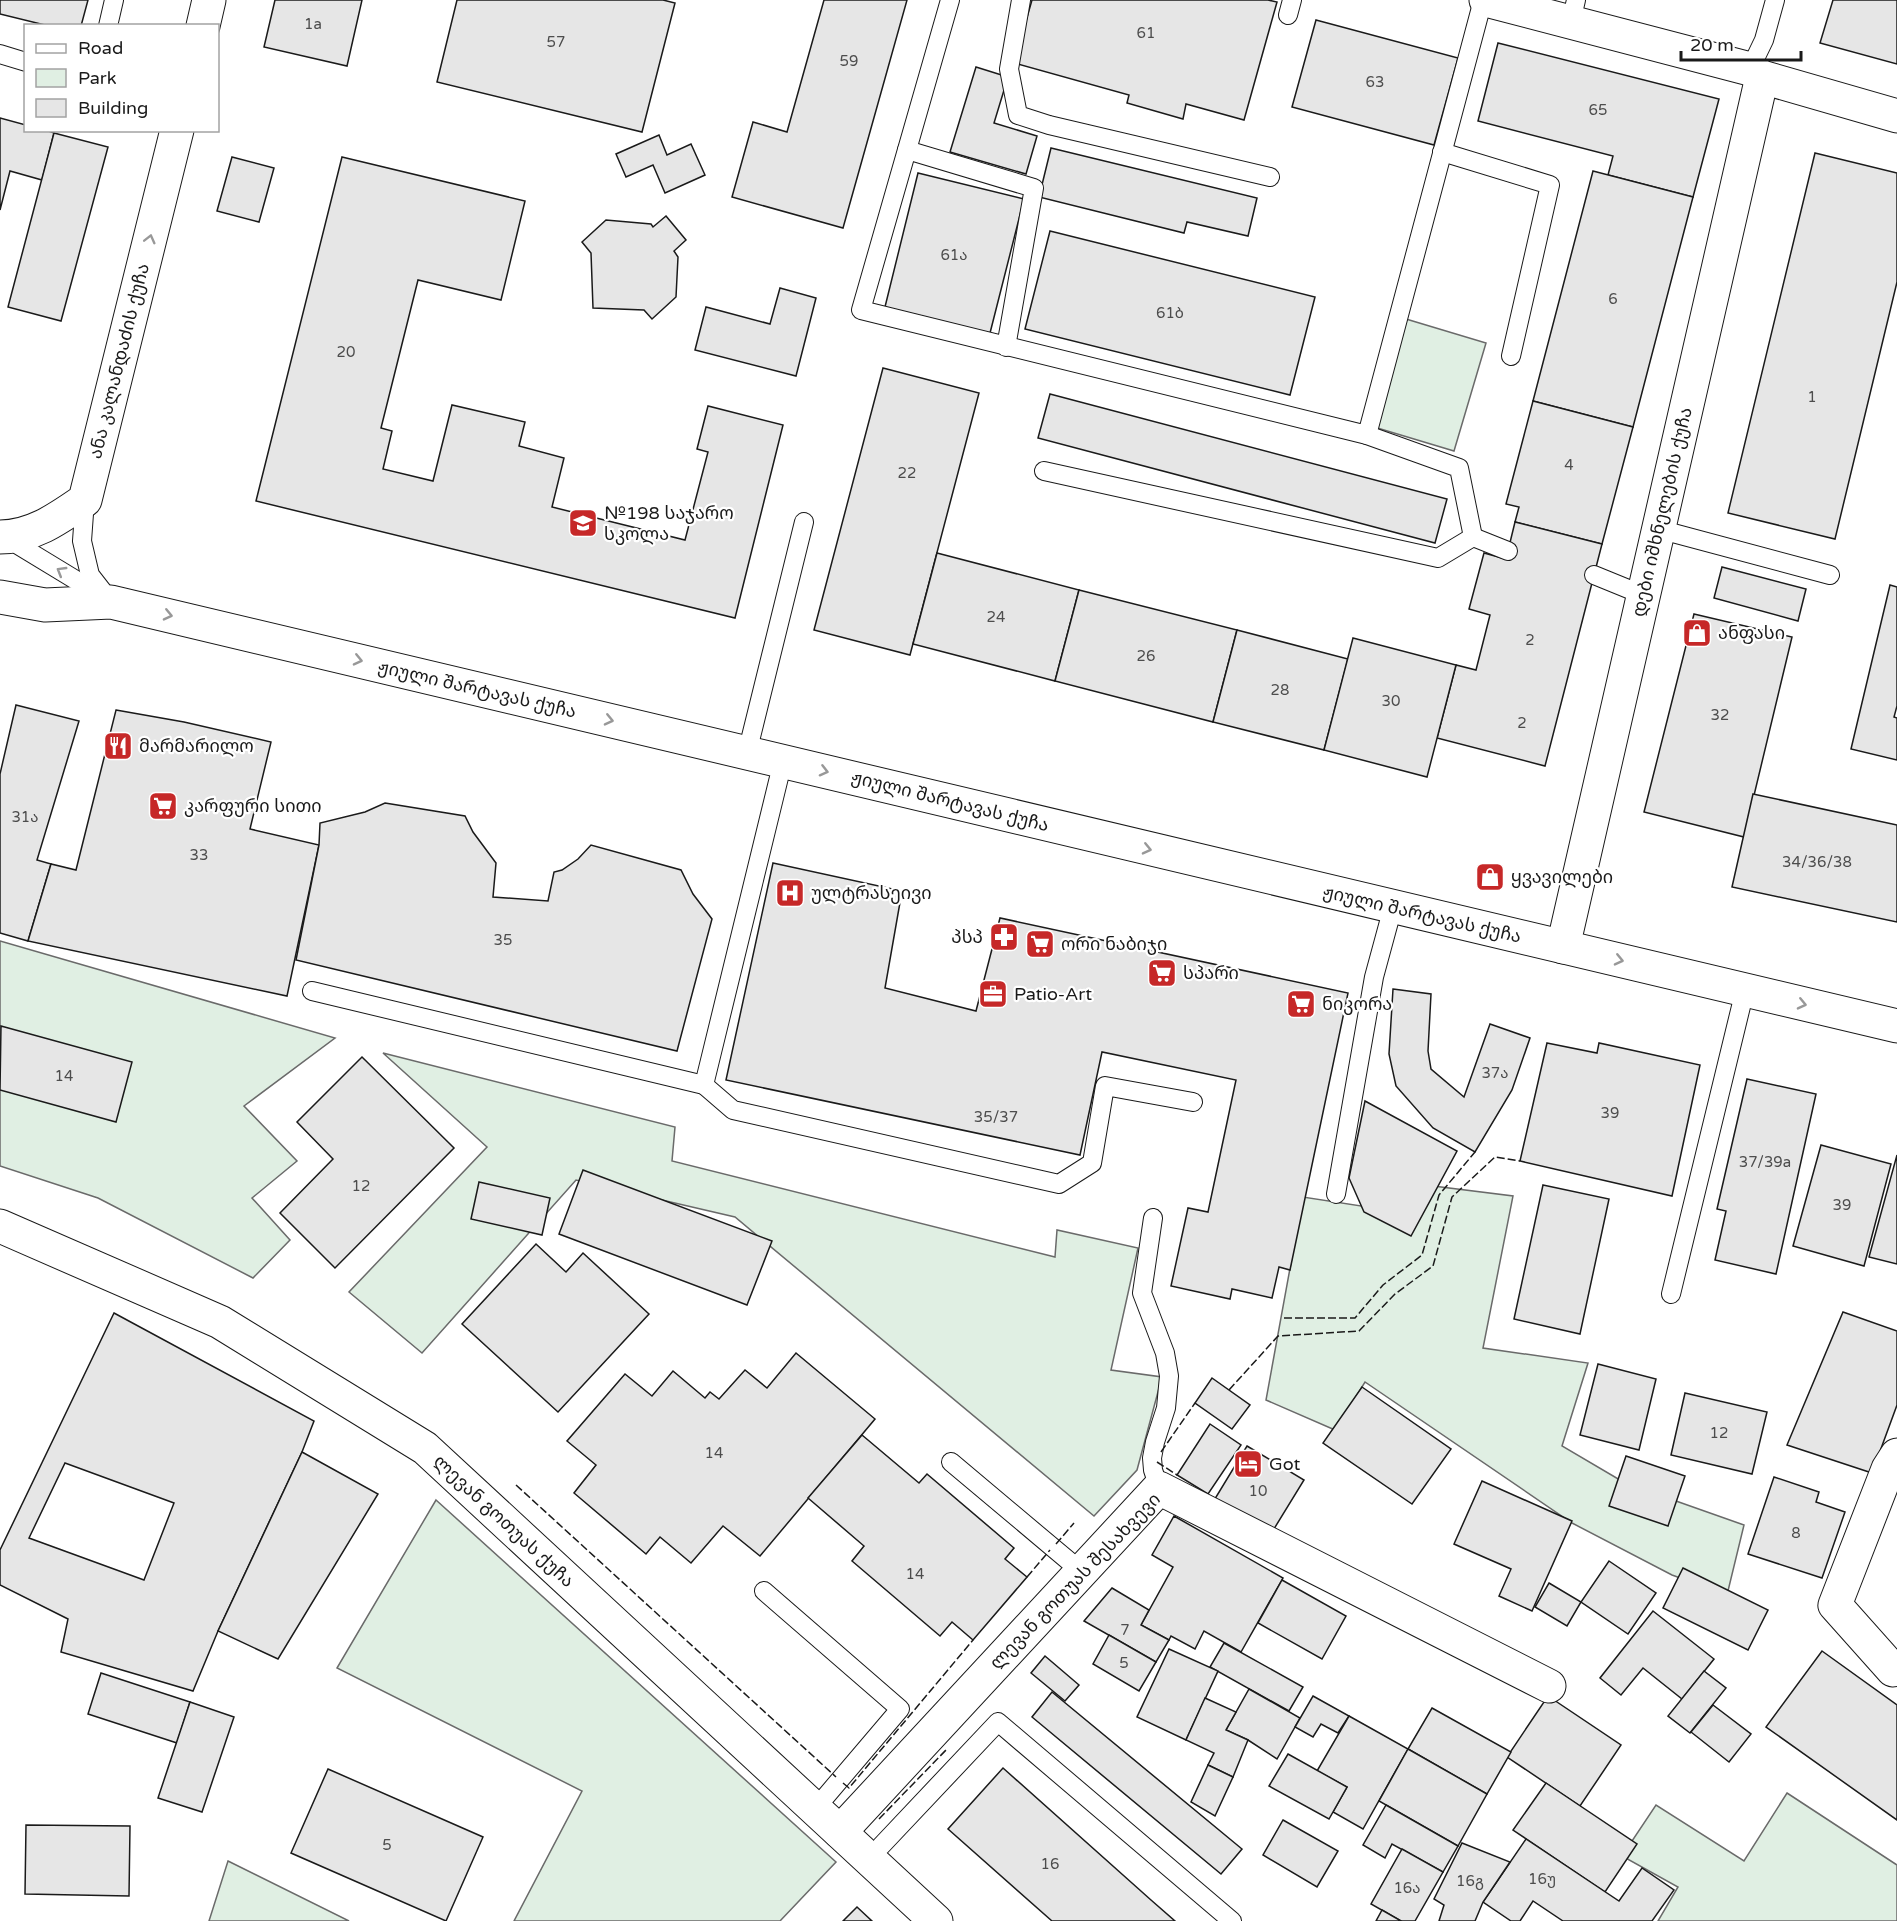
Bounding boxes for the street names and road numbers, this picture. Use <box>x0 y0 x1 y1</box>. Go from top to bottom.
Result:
street label: ანა კალანდაძის ქუჩა <box>84 261 154 461</box>
street label: დები იშხნელების ქუჩა <box>1627 405 1697 619</box>
street label: ჟიული შარტავას ქუჩა <box>376 655 578 723</box>
street label: ჟიული შარტავას ქუჩა <box>849 766 1051 836</box>
street label: ჟიული შარტავას ქუჩა <box>1321 880 1523 948</box>
street label: ლევან გოთუას ქუჩა <box>429 1450 579 1592</box>
street label: ლევან გოთუას შესახვევი <box>985 1488 1165 1674</box>

